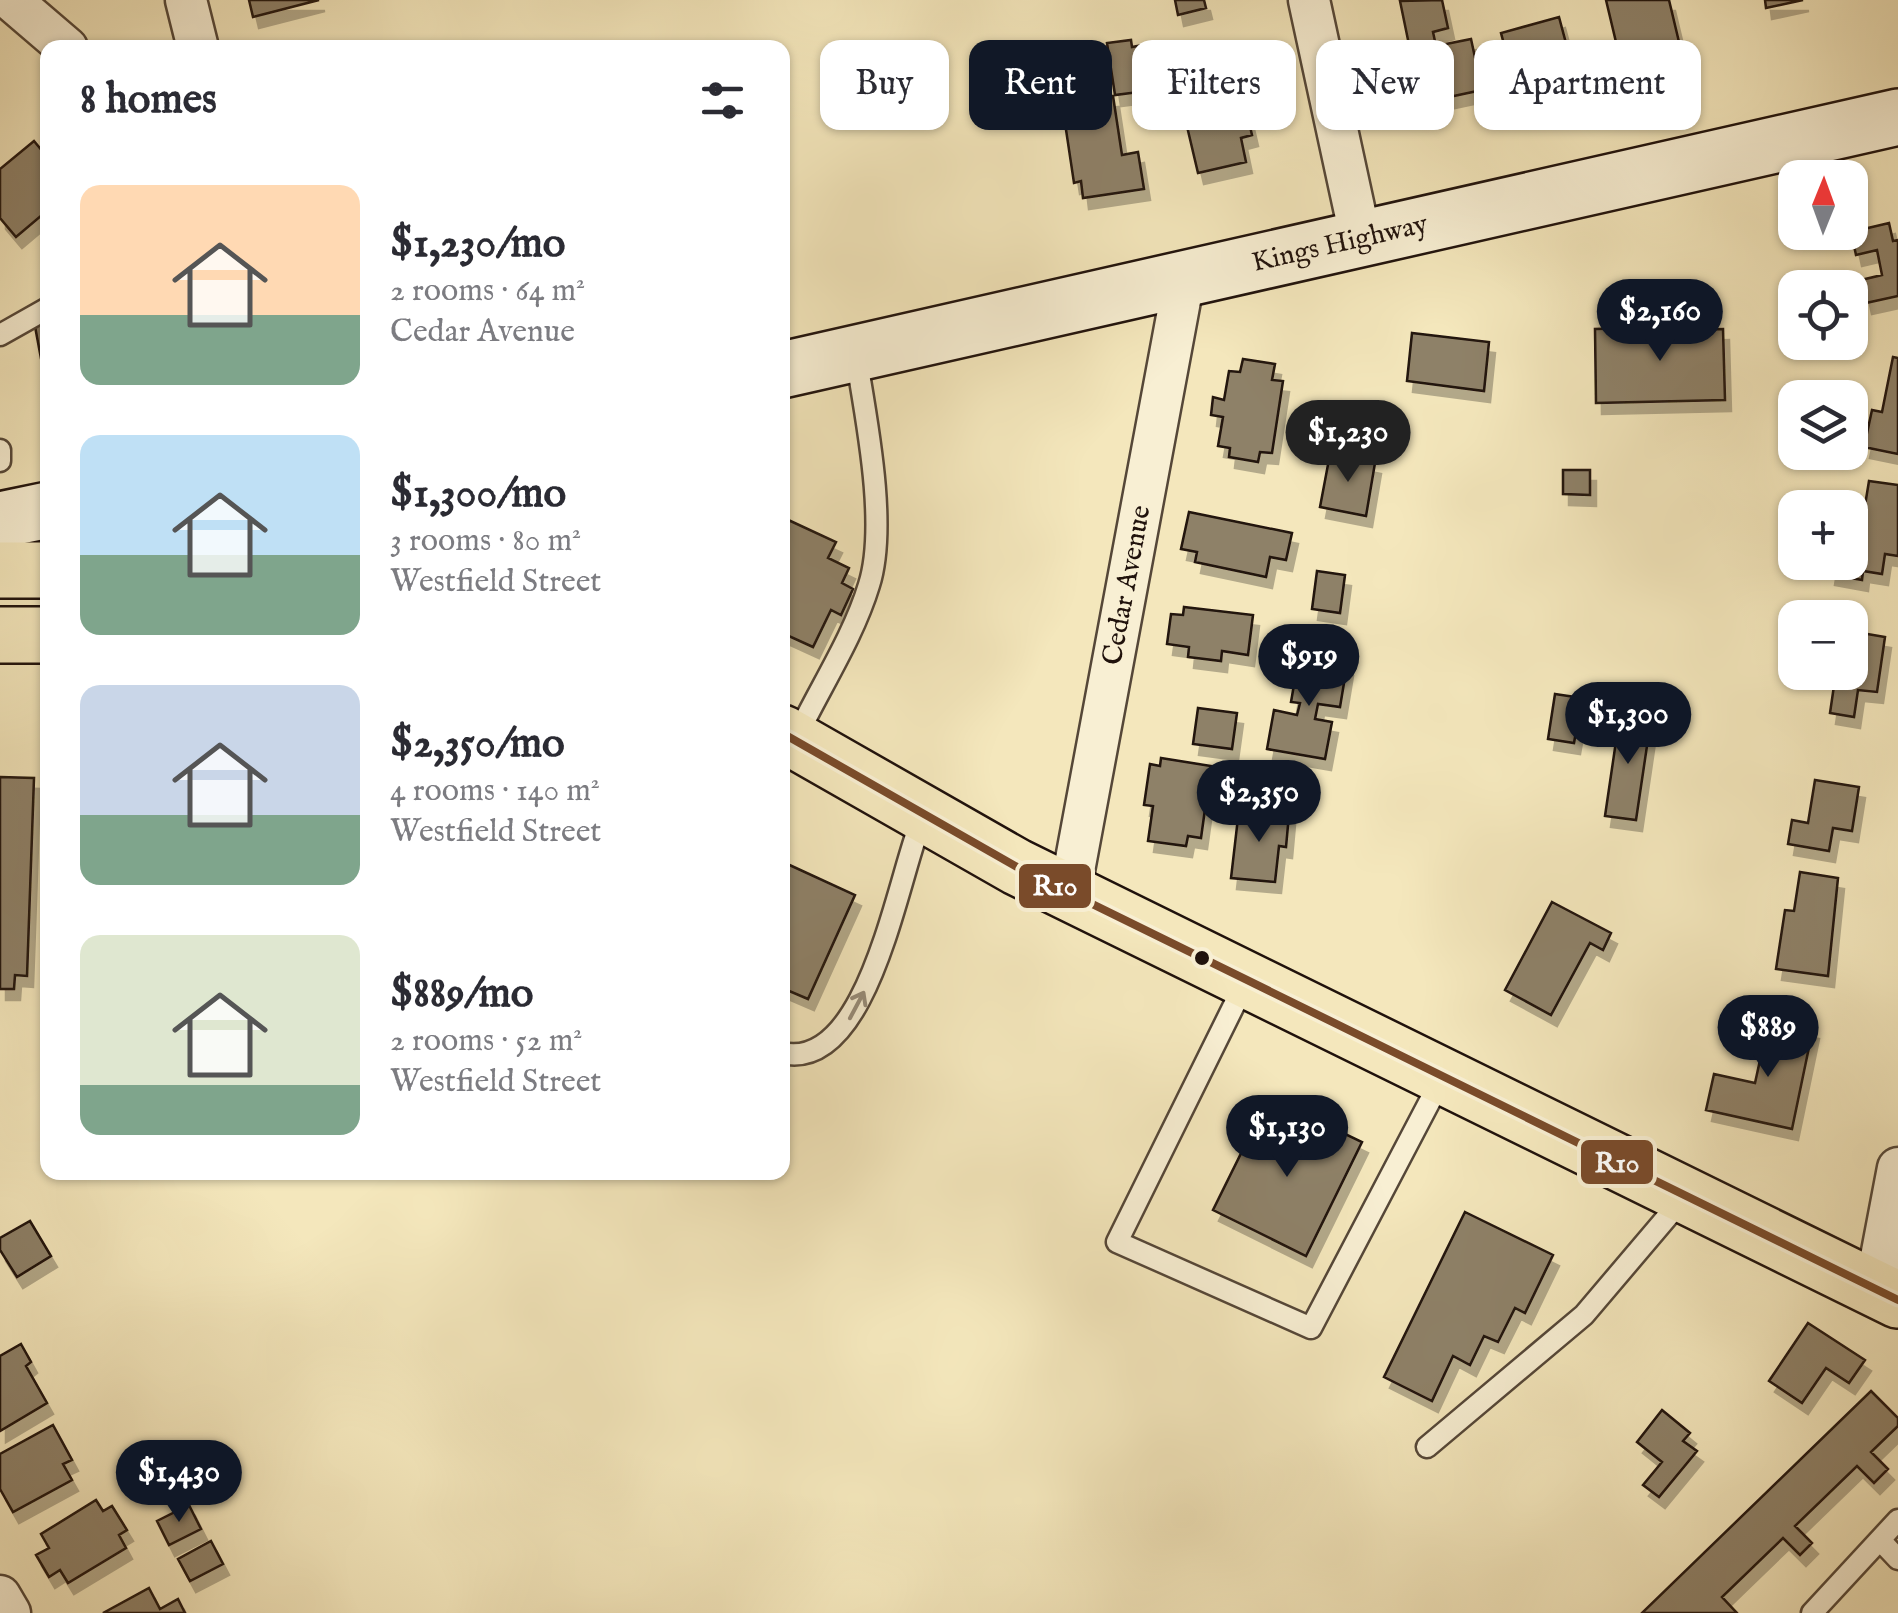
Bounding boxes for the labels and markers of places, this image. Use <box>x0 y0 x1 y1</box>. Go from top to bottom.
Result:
pin: $2,160 <box>1579 279 1741 364</box>
pin: $1,230 <box>1267 400 1429 485</box>
pin: $919 <box>1250 624 1368 709</box>
pin: $1,300 <box>1547 682 1709 767</box>
pin: $2,350 <box>1178 760 1340 845</box>
unlabelled marker <box>1192 948 1212 968</box>
pin: $889 <box>1709 995 1827 1080</box>
pin: $1,130 <box>1206 1095 1368 1180</box>
pin: $1,430 <box>98 1440 260 1525</box>

